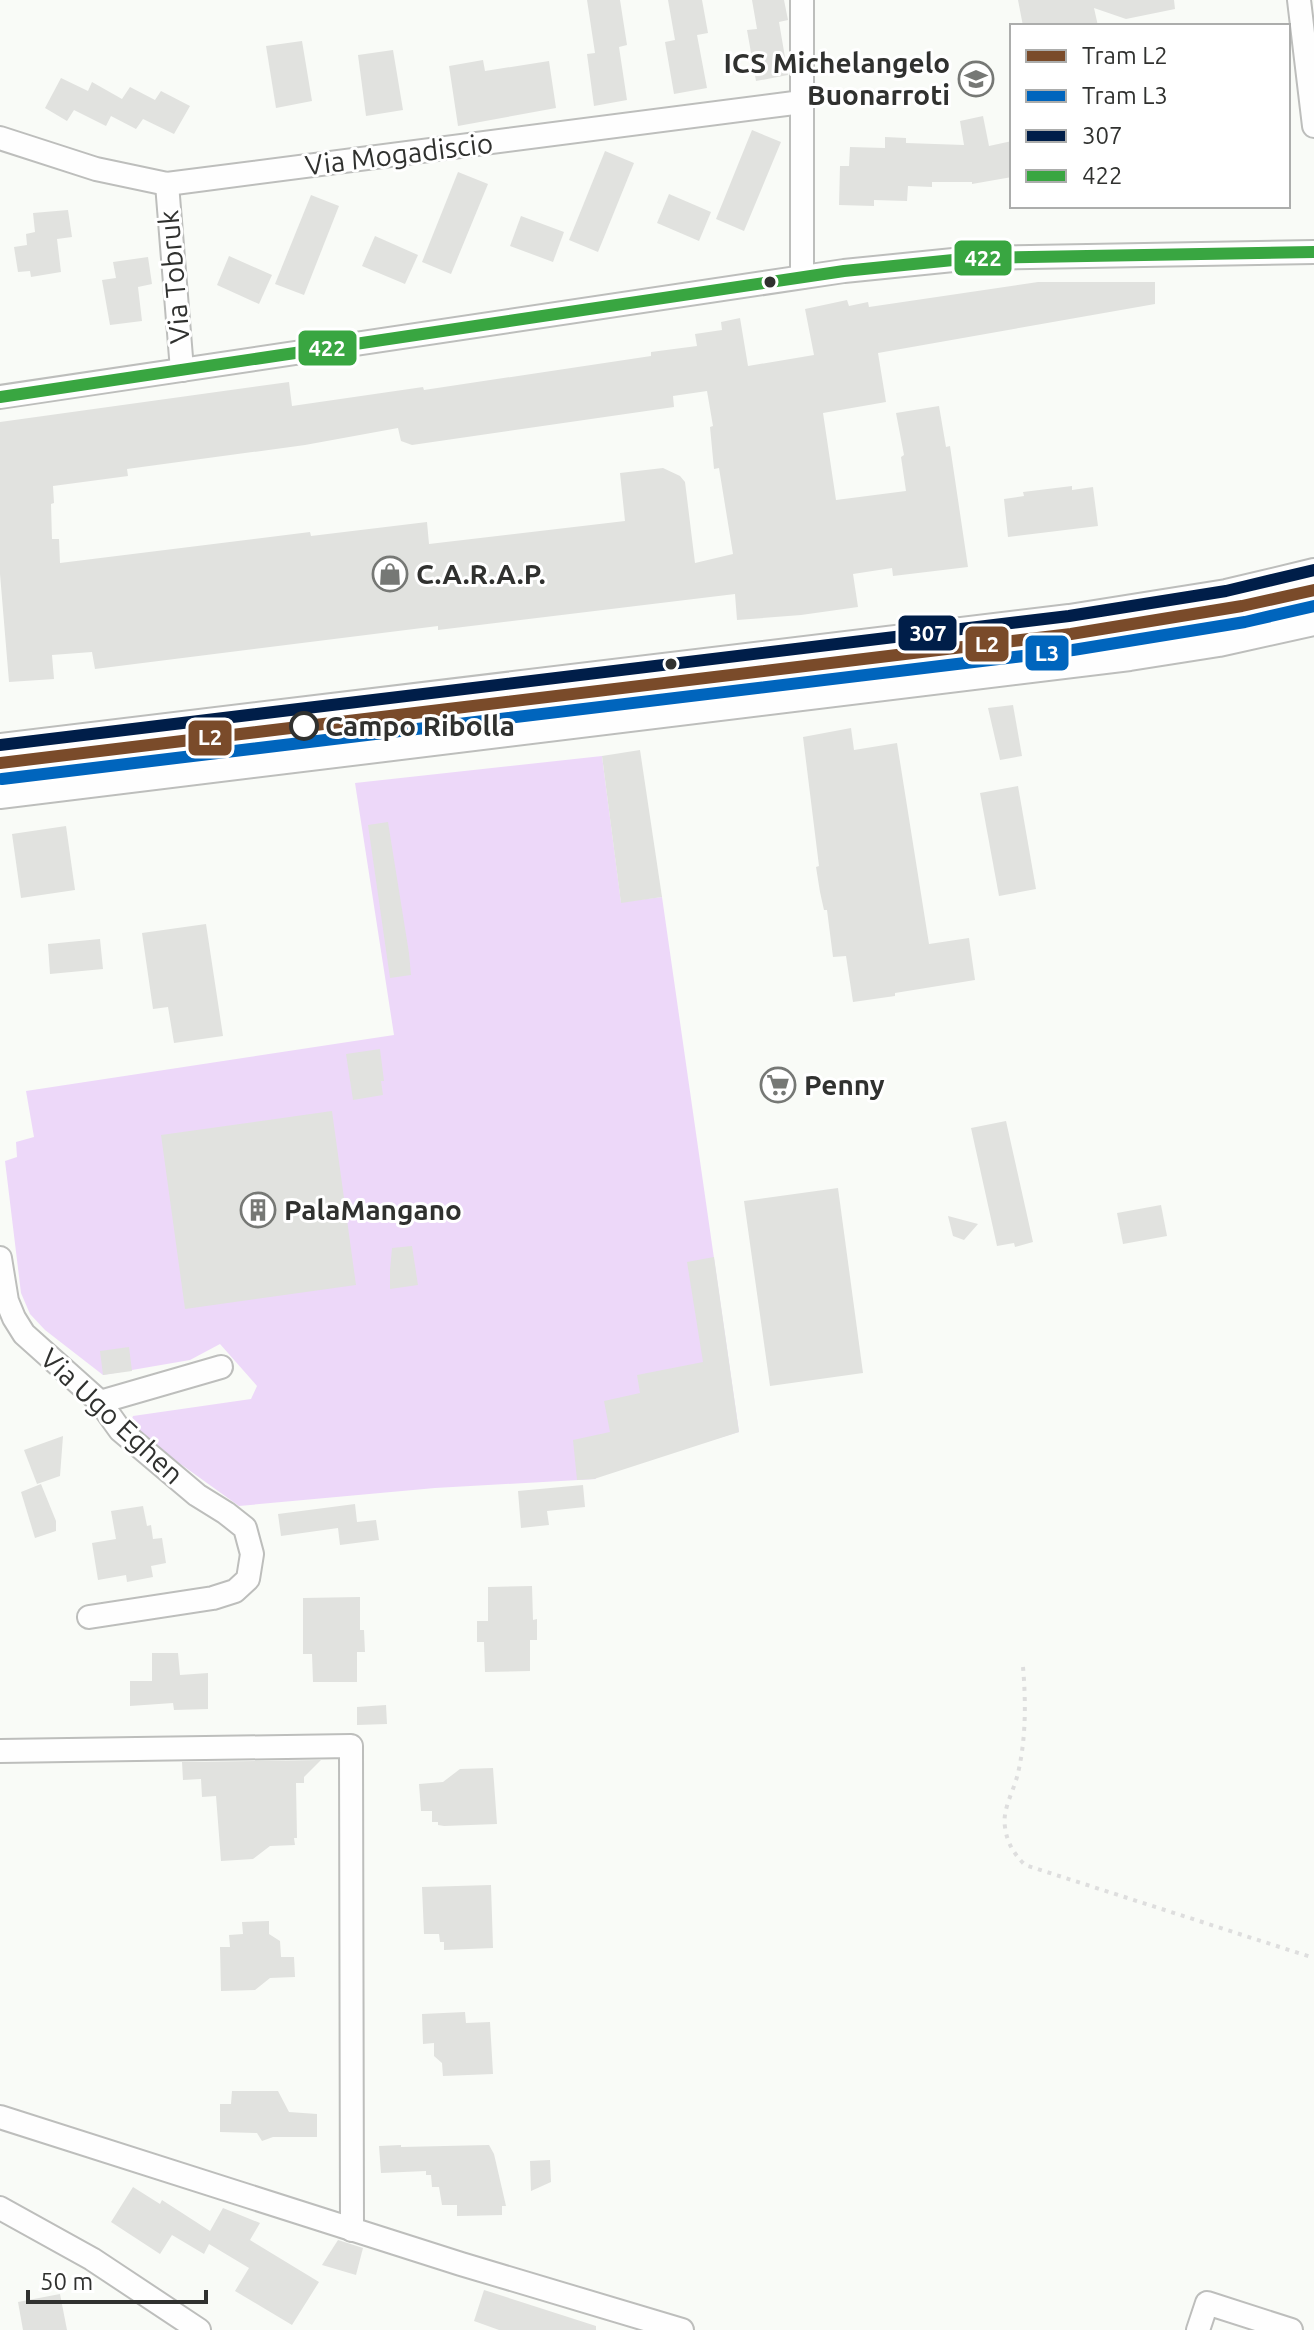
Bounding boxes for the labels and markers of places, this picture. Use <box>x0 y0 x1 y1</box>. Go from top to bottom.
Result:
place label: ICS Michelangelo Buonarroti <box>723 47 950 110</box>
school or university icon: ICS Michelangelo Buonarroti <box>957 60 995 98</box>
unlabelled marker <box>762 274 778 290</box>
shop icon: C.A.R.A.P. <box>371 555 409 593</box>
place label: C.A.R.A.P. <box>416 558 546 589</box>
unlabelled marker <box>663 656 679 672</box>
place label: Campo Ribolla <box>325 710 515 741</box>
marker: Campo Ribolla <box>290 712 318 740</box>
supermarket icon: Penny <box>759 1066 797 1104</box>
place label: Penny <box>804 1069 885 1100</box>
building icon: PalaMangano <box>239 1191 277 1229</box>
place label: PalaMangano <box>284 1194 462 1225</box>

